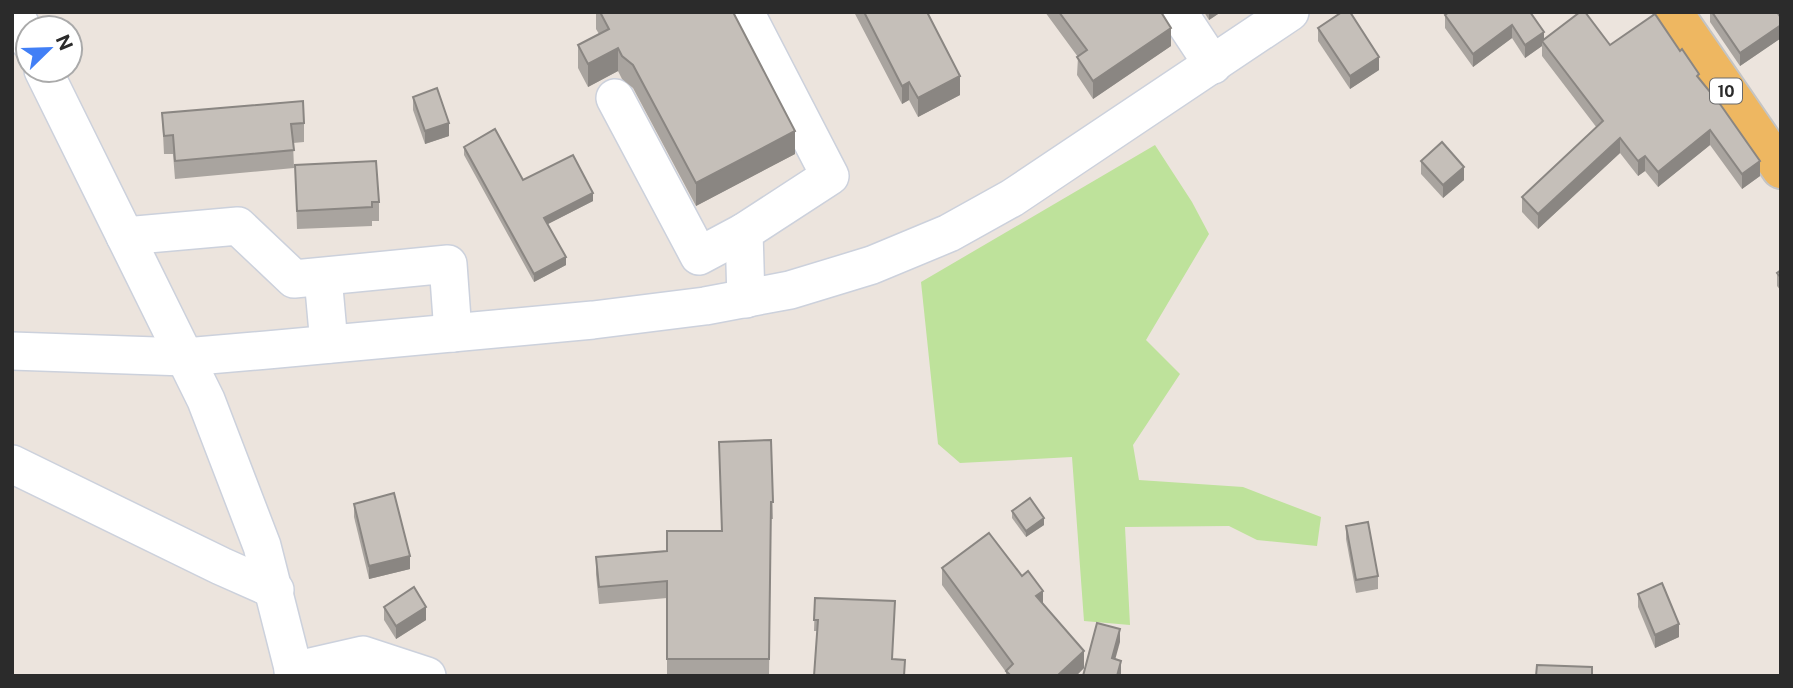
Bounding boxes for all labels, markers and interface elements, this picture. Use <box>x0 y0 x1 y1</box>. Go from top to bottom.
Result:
north arrow <box>14 14 84 84</box>
text: N <box>52 31 78 53</box>
road number: 10 <box>1710 78 1742 104</box>

